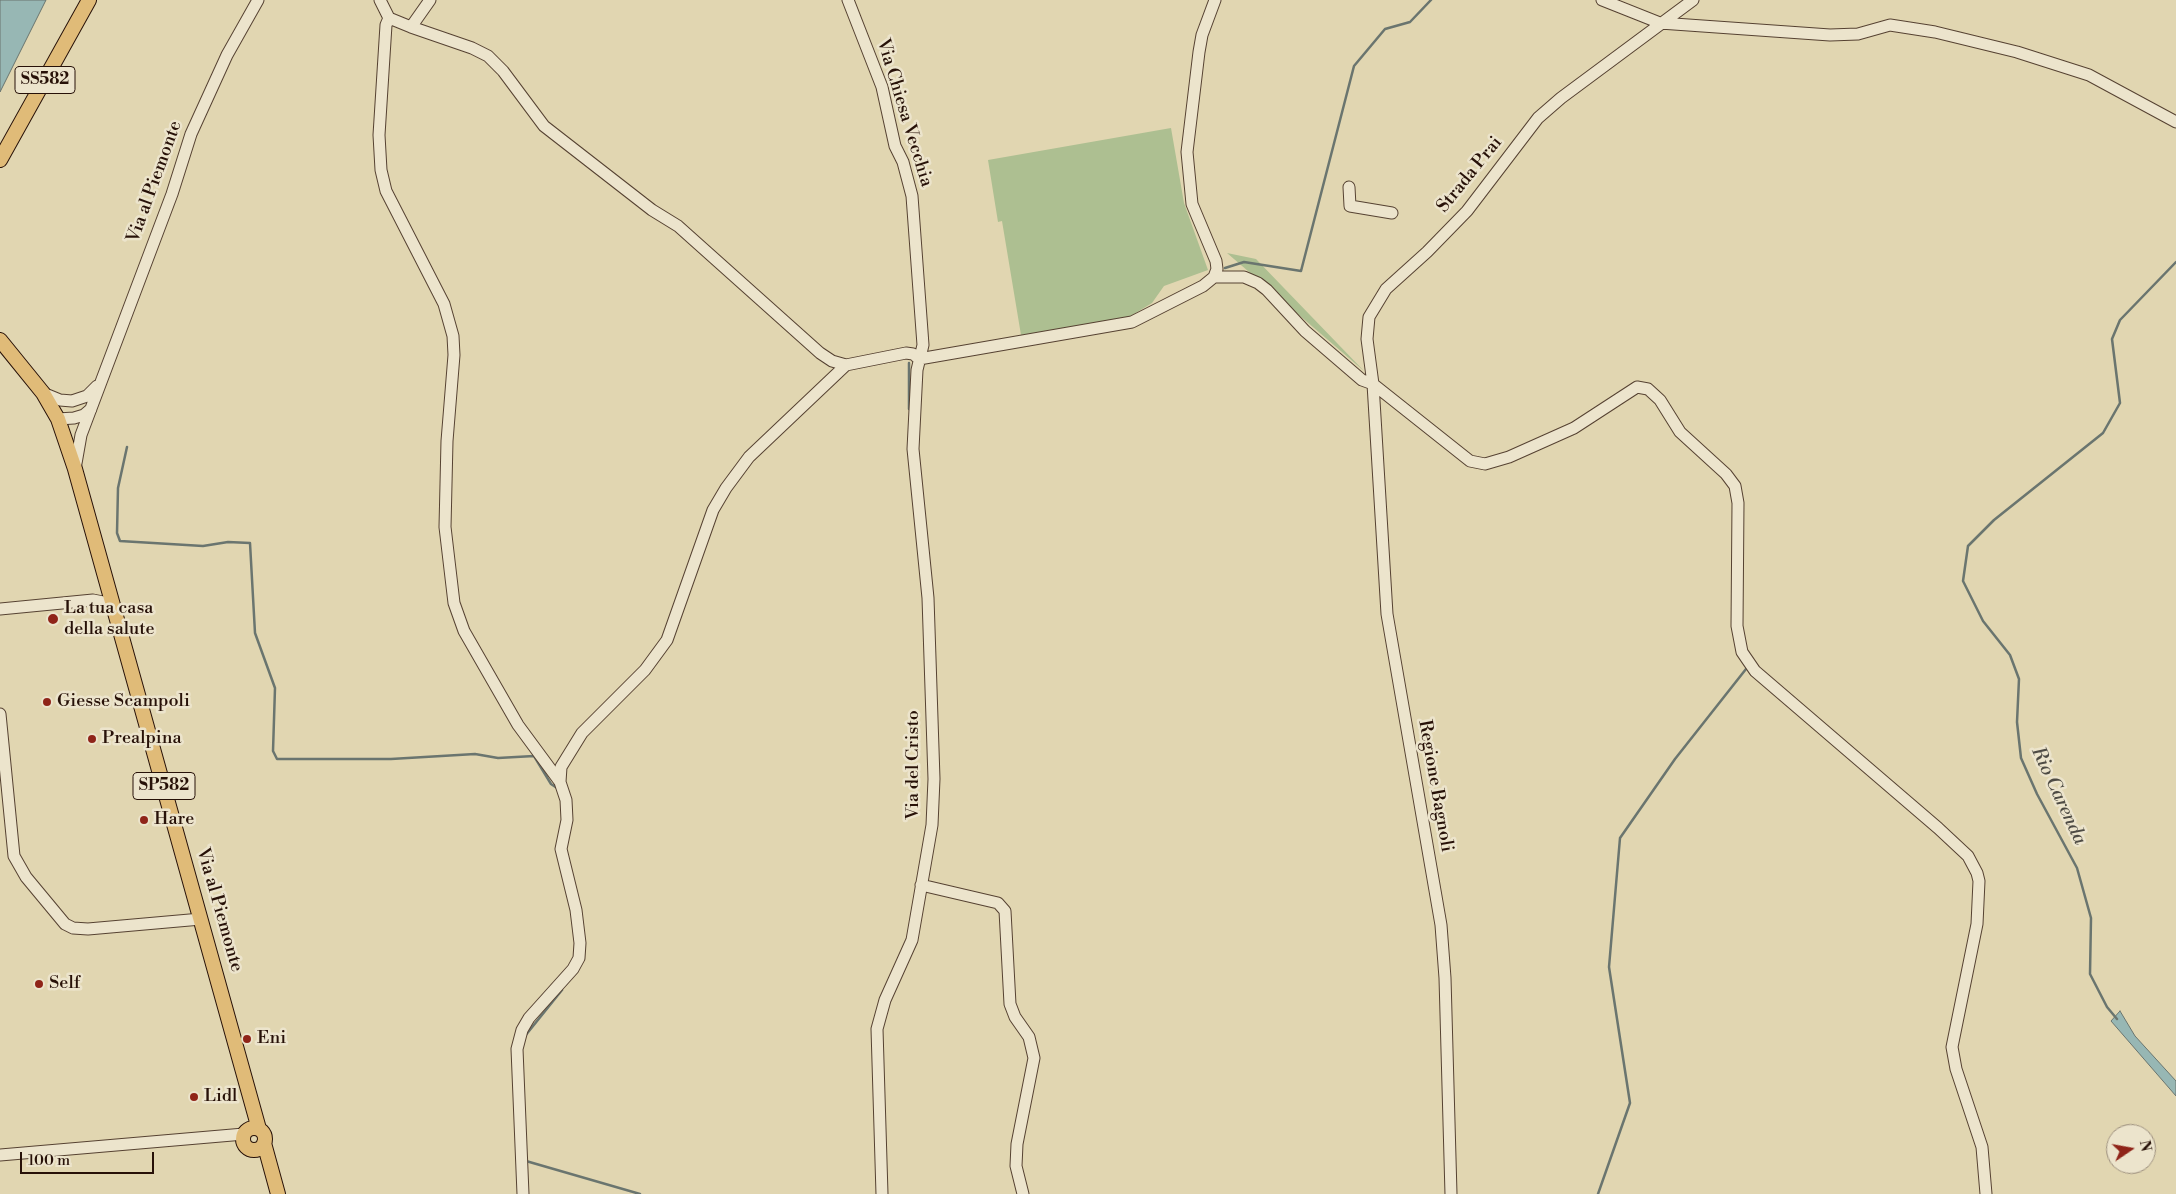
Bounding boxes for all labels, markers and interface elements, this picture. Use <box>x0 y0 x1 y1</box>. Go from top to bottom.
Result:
street label: Via Chiesa Vecchia <box>871 36 937 190</box>
road number: SS582 <box>15 66 75 94</box>
street label: Via al Piemonte <box>123 118 187 246</box>
street label: Strada Prai <box>1433 133 1507 217</box>
place label: La tua casa della salute <box>64 598 155 640</box>
marker: La tua casa della salute <box>46 612 60 626</box>
place label: Giesse Scampoli <box>57 691 190 713</box>
marker: Giesse Scampoli <box>41 696 53 708</box>
street label: Via del Cristo <box>903 710 925 820</box>
street label: Regione Bagnoli <box>1413 718 1457 854</box>
place label: Prealpina <box>102 728 182 750</box>
marker: Prealpina <box>86 733 98 745</box>
water label: Rio Carenda <box>2025 744 2091 848</box>
road number: SP582 <box>133 772 195 799</box>
place label: Hare <box>154 809 194 831</box>
marker: Hare <box>138 814 150 826</box>
street label: Via al Piemonte <box>191 845 247 975</box>
place label: Self <box>49 973 80 995</box>
marker: Self <box>33 978 45 990</box>
place label: Eni <box>257 1028 286 1050</box>
marker: Eni <box>241 1033 253 1045</box>
place label: Lidl <box>204 1086 237 1108</box>
marker: Lidl <box>188 1091 200 1103</box>
north arrow <box>2106 1124 2156 1174</box>
text: N <box>2135 1139 2155 1153</box>
scale bar <box>22 1142 156 1174</box>
text: 100 m <box>28 1151 70 1170</box>

